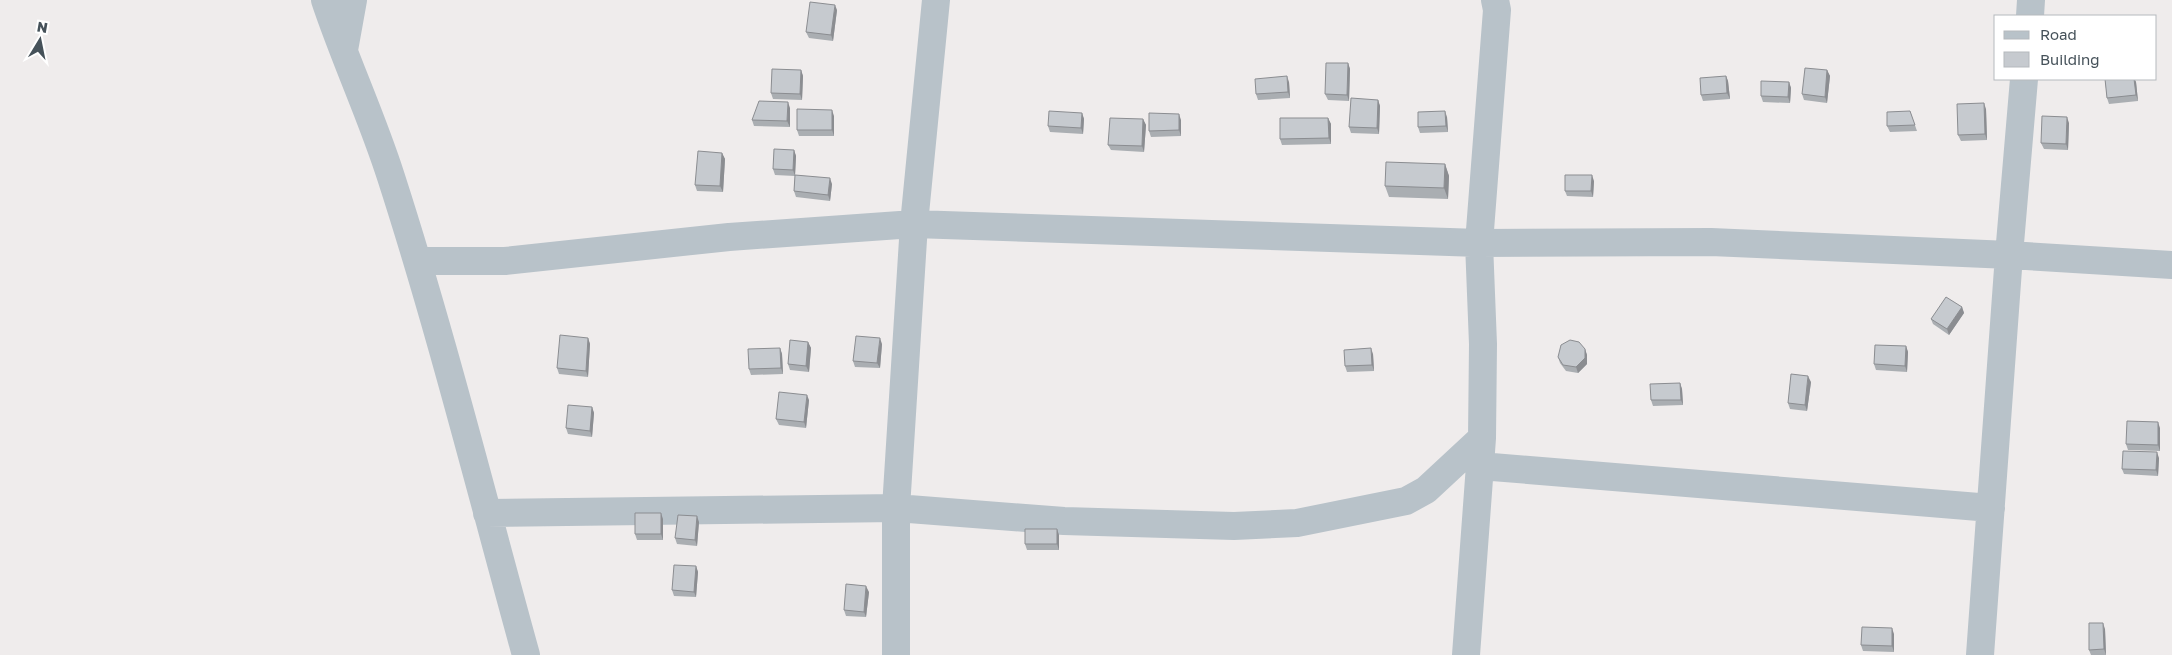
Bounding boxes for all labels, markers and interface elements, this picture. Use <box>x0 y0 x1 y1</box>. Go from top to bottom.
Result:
north arrow <box>15 15 65 65</box>
legend <box>1994 15 2157 80</box>
text: N <box>36 17 49 36</box>
text: Road <box>2040 25 2077 43</box>
text: Building <box>2040 50 2100 68</box>

